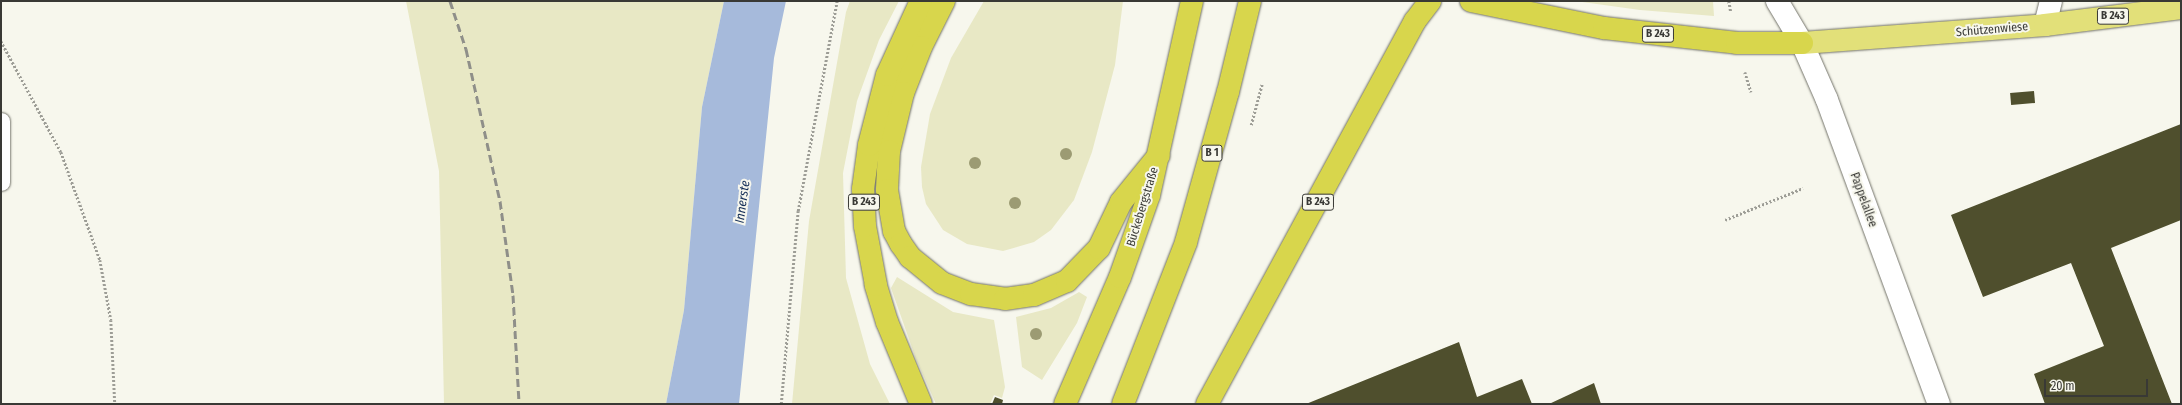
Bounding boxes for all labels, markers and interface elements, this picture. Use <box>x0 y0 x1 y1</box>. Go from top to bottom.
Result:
road number: B 243 <box>2096 7 2130 25</box>
street label: Schützenwiese <box>1955 20 2029 40</box>
road number: B 243 <box>1641 25 1675 43</box>
road number: B 1 <box>1201 144 1223 162</box>
street label: Bückebergstraße <box>1124 166 1162 248</box>
street label: Pappelallee <box>1846 171 1880 229</box>
water label: Innerste <box>732 180 754 224</box>
road number: B 243 <box>847 193 881 211</box>
road number: B 243 <box>1301 193 1335 211</box>
scale bar <box>2046 371 2150 397</box>
text: 20 m <box>2051 379 2075 393</box>

